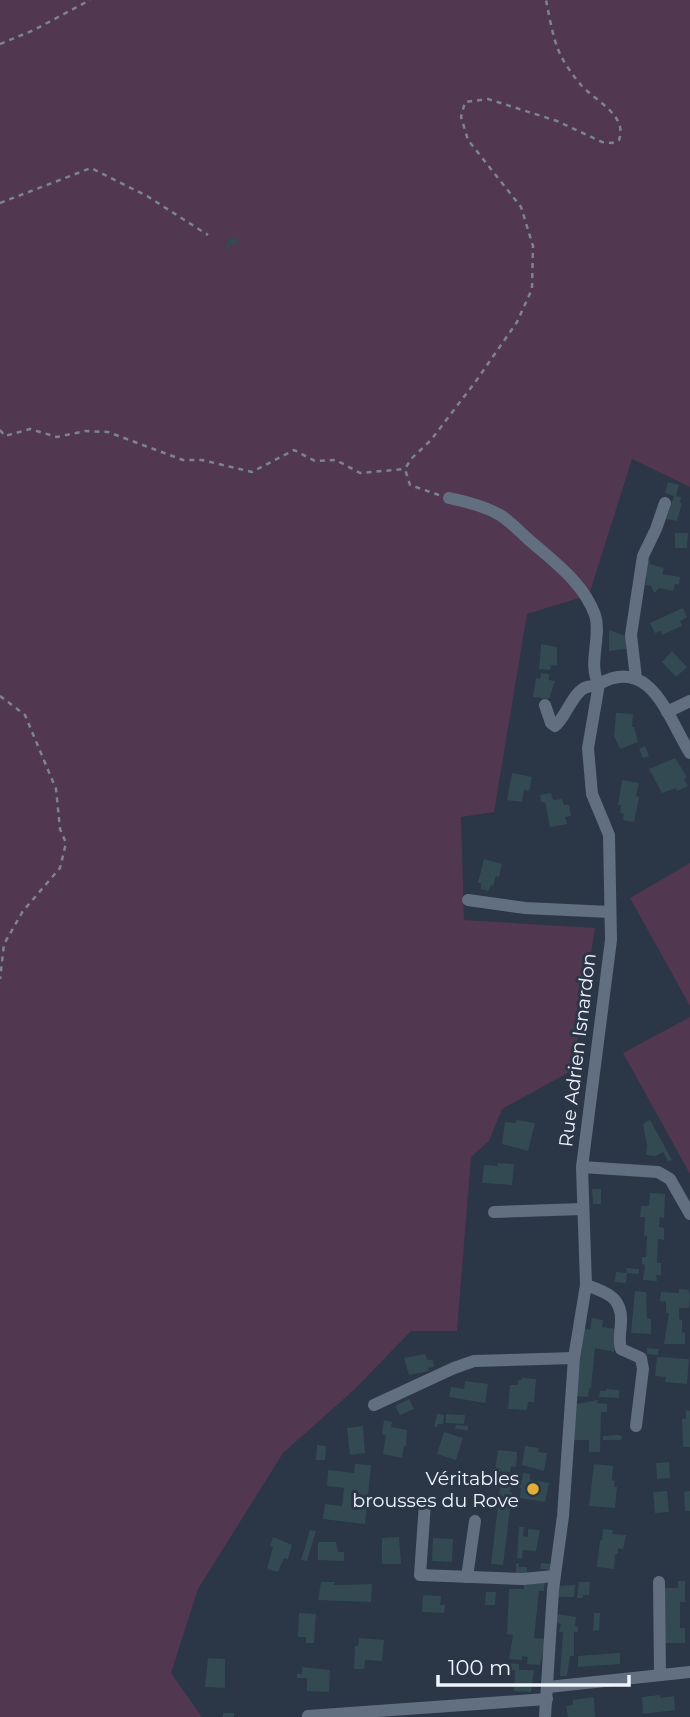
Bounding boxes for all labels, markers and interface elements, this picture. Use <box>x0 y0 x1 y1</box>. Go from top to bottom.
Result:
street label: Rue Adrien Isnardon <box>554 952 601 1148</box>
place label: Véritables brousses du Rove <box>352 1467 519 1512</box>
marker: Véritables brousses du Rove <box>525 1481 541 1497</box>
scale bar <box>438 1644 629 1688</box>
text: 100 m <box>448 1655 511 1680</box>

